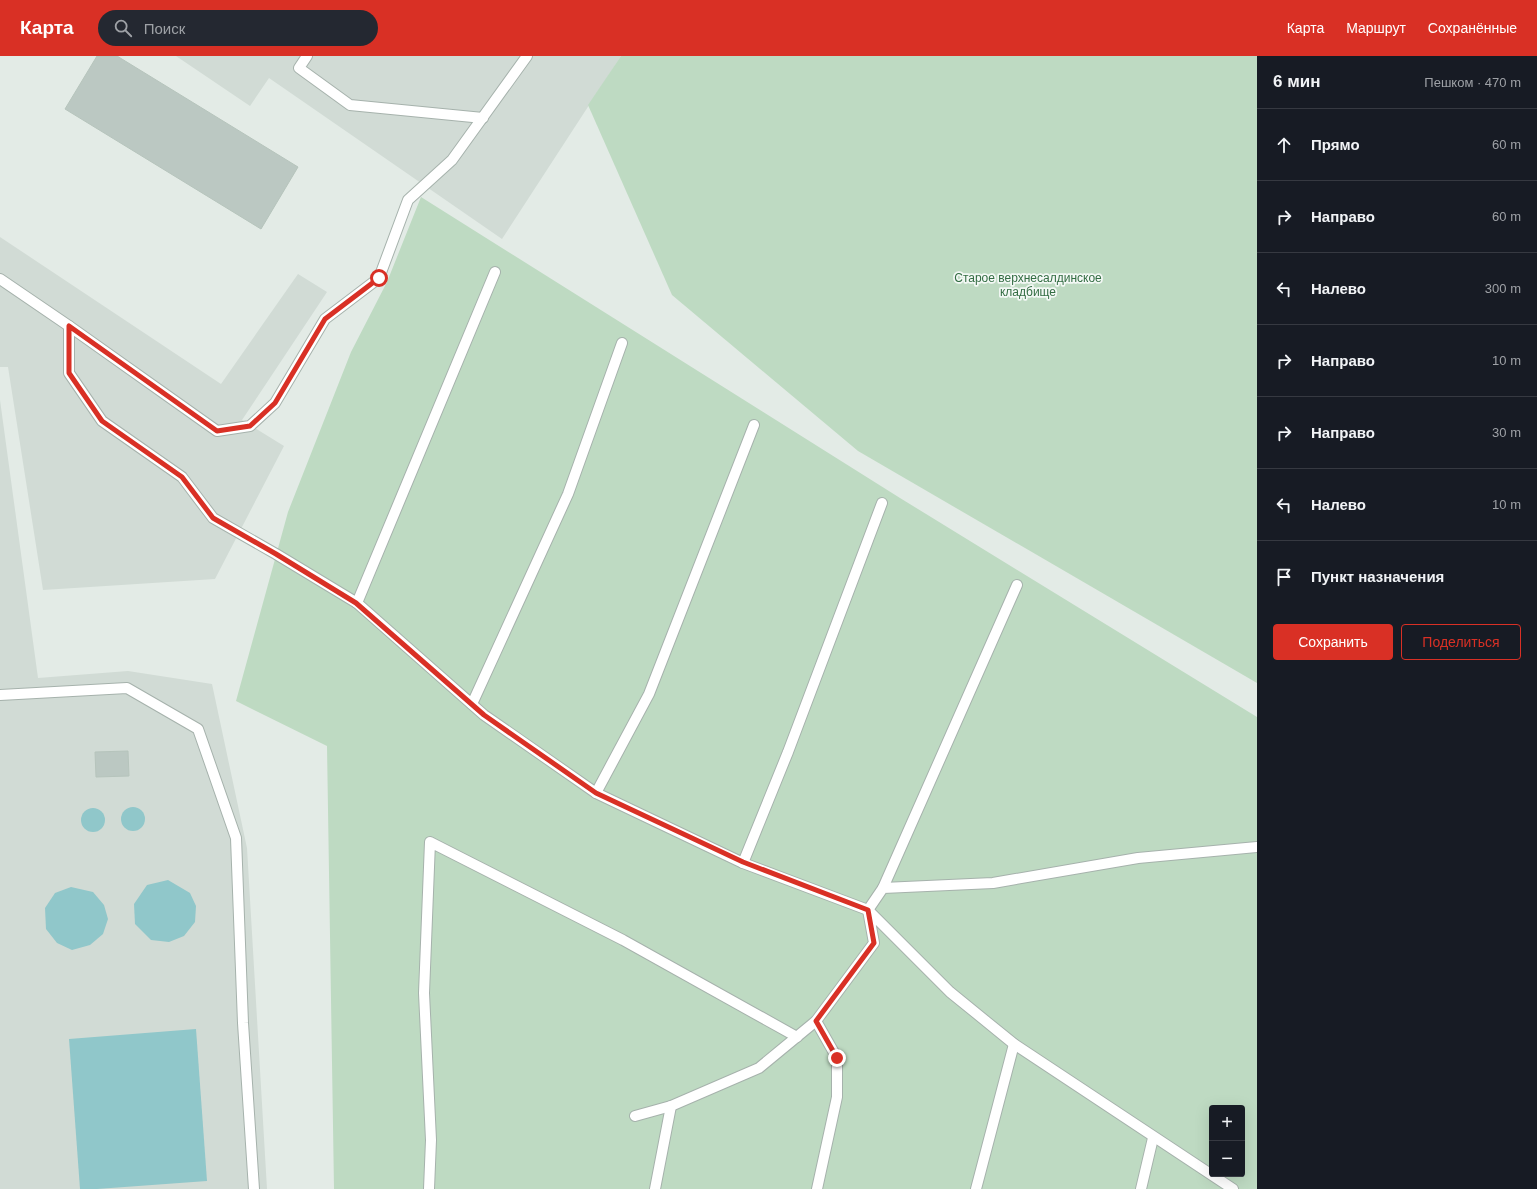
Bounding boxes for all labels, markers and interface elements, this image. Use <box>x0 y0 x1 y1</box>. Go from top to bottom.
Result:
search box <box>98 10 378 46</box>
text: Карта <box>20 17 74 38</box>
icon: search <box>112 17 134 39</box>
text: Поиск <box>144 20 185 37</box>
text: Карта <box>1287 20 1324 36</box>
text: Маршрут <box>1346 20 1406 36</box>
text: Сохранённые <box>1428 20 1517 36</box>
text: 6 мин <box>1273 72 1320 91</box>
text: Пешком · 470 m <box>1424 75 1521 90</box>
icon: ahead <box>1273 134 1295 156</box>
text: Прямо <box>1311 136 1360 153</box>
text: 60 m <box>1492 137 1521 152</box>
icon: right <box>1273 206 1295 228</box>
text: Направо <box>1311 208 1375 225</box>
text: 60 m <box>1492 209 1521 224</box>
route start <box>370 269 388 287</box>
park label: Старое верхнесалдинское кладбище <box>954 271 1102 299</box>
icon: left <box>1273 278 1295 300</box>
text: Налево <box>1311 280 1366 297</box>
text: 300 m <box>1485 281 1521 296</box>
icon: right <box>1273 350 1295 372</box>
text: Направо <box>1311 352 1375 369</box>
text: 10 m <box>1492 353 1521 368</box>
icon: right <box>1273 422 1295 444</box>
text: Направо <box>1311 424 1375 441</box>
text: 30 m <box>1492 425 1521 440</box>
icon: left <box>1273 494 1295 516</box>
text: Налево <box>1311 496 1366 513</box>
text: 10 m <box>1492 497 1521 512</box>
icon: arrive <box>1273 566 1295 588</box>
text: Пункт назначения <box>1311 568 1444 585</box>
button: Сохранить <box>1273 624 1393 660</box>
button: Поделиться <box>1401 624 1521 660</box>
route end <box>828 1049 846 1067</box>
map controls <box>1209 1105 1245 1177</box>
button: + <box>1209 1105 1245 1141</box>
button: − <box>1209 1141 1245 1177</box>

